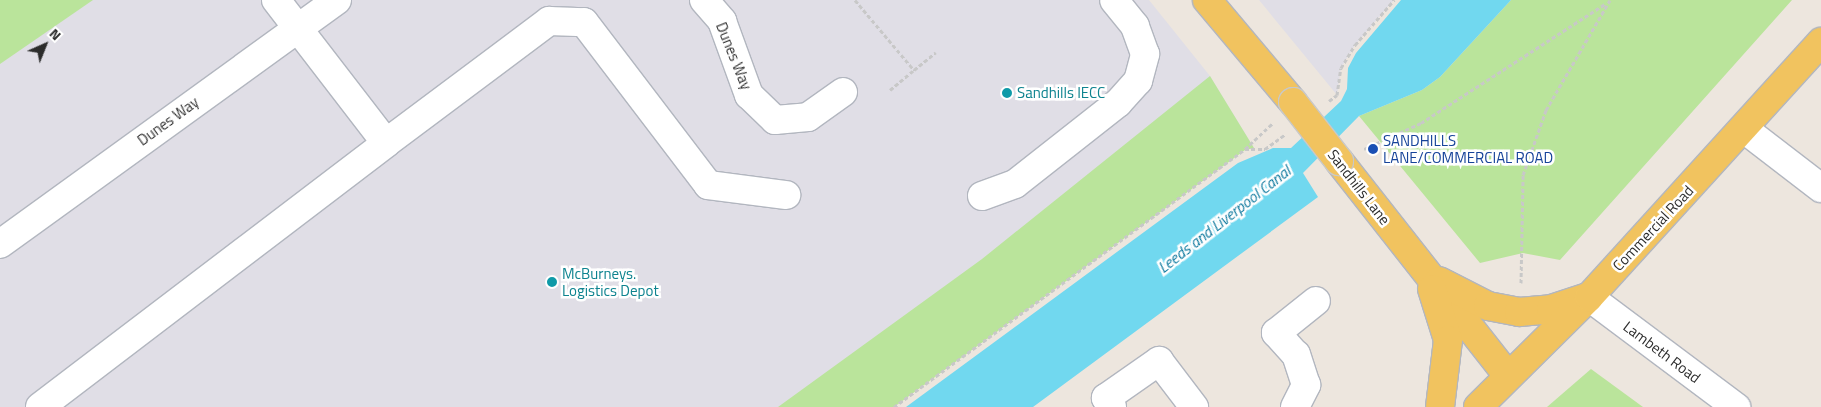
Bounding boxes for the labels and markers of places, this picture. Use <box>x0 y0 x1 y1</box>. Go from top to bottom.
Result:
place label: Sandhills IECC <box>1017 84 1105 102</box>
marker: Sandhills IECC <box>1001 87 1013 99</box>
place label: SANDHILLS LANE/COMMERCIAL ROAD <box>1383 131 1553 166</box>
marker: SANDHILLS LANE/COMMERCIAL ROAD <box>1367 143 1379 155</box>
place label: McBurneys. Logistics Depot <box>562 264 659 299</box>
marker: McBurneys. Logistics Depot <box>546 276 558 288</box>

